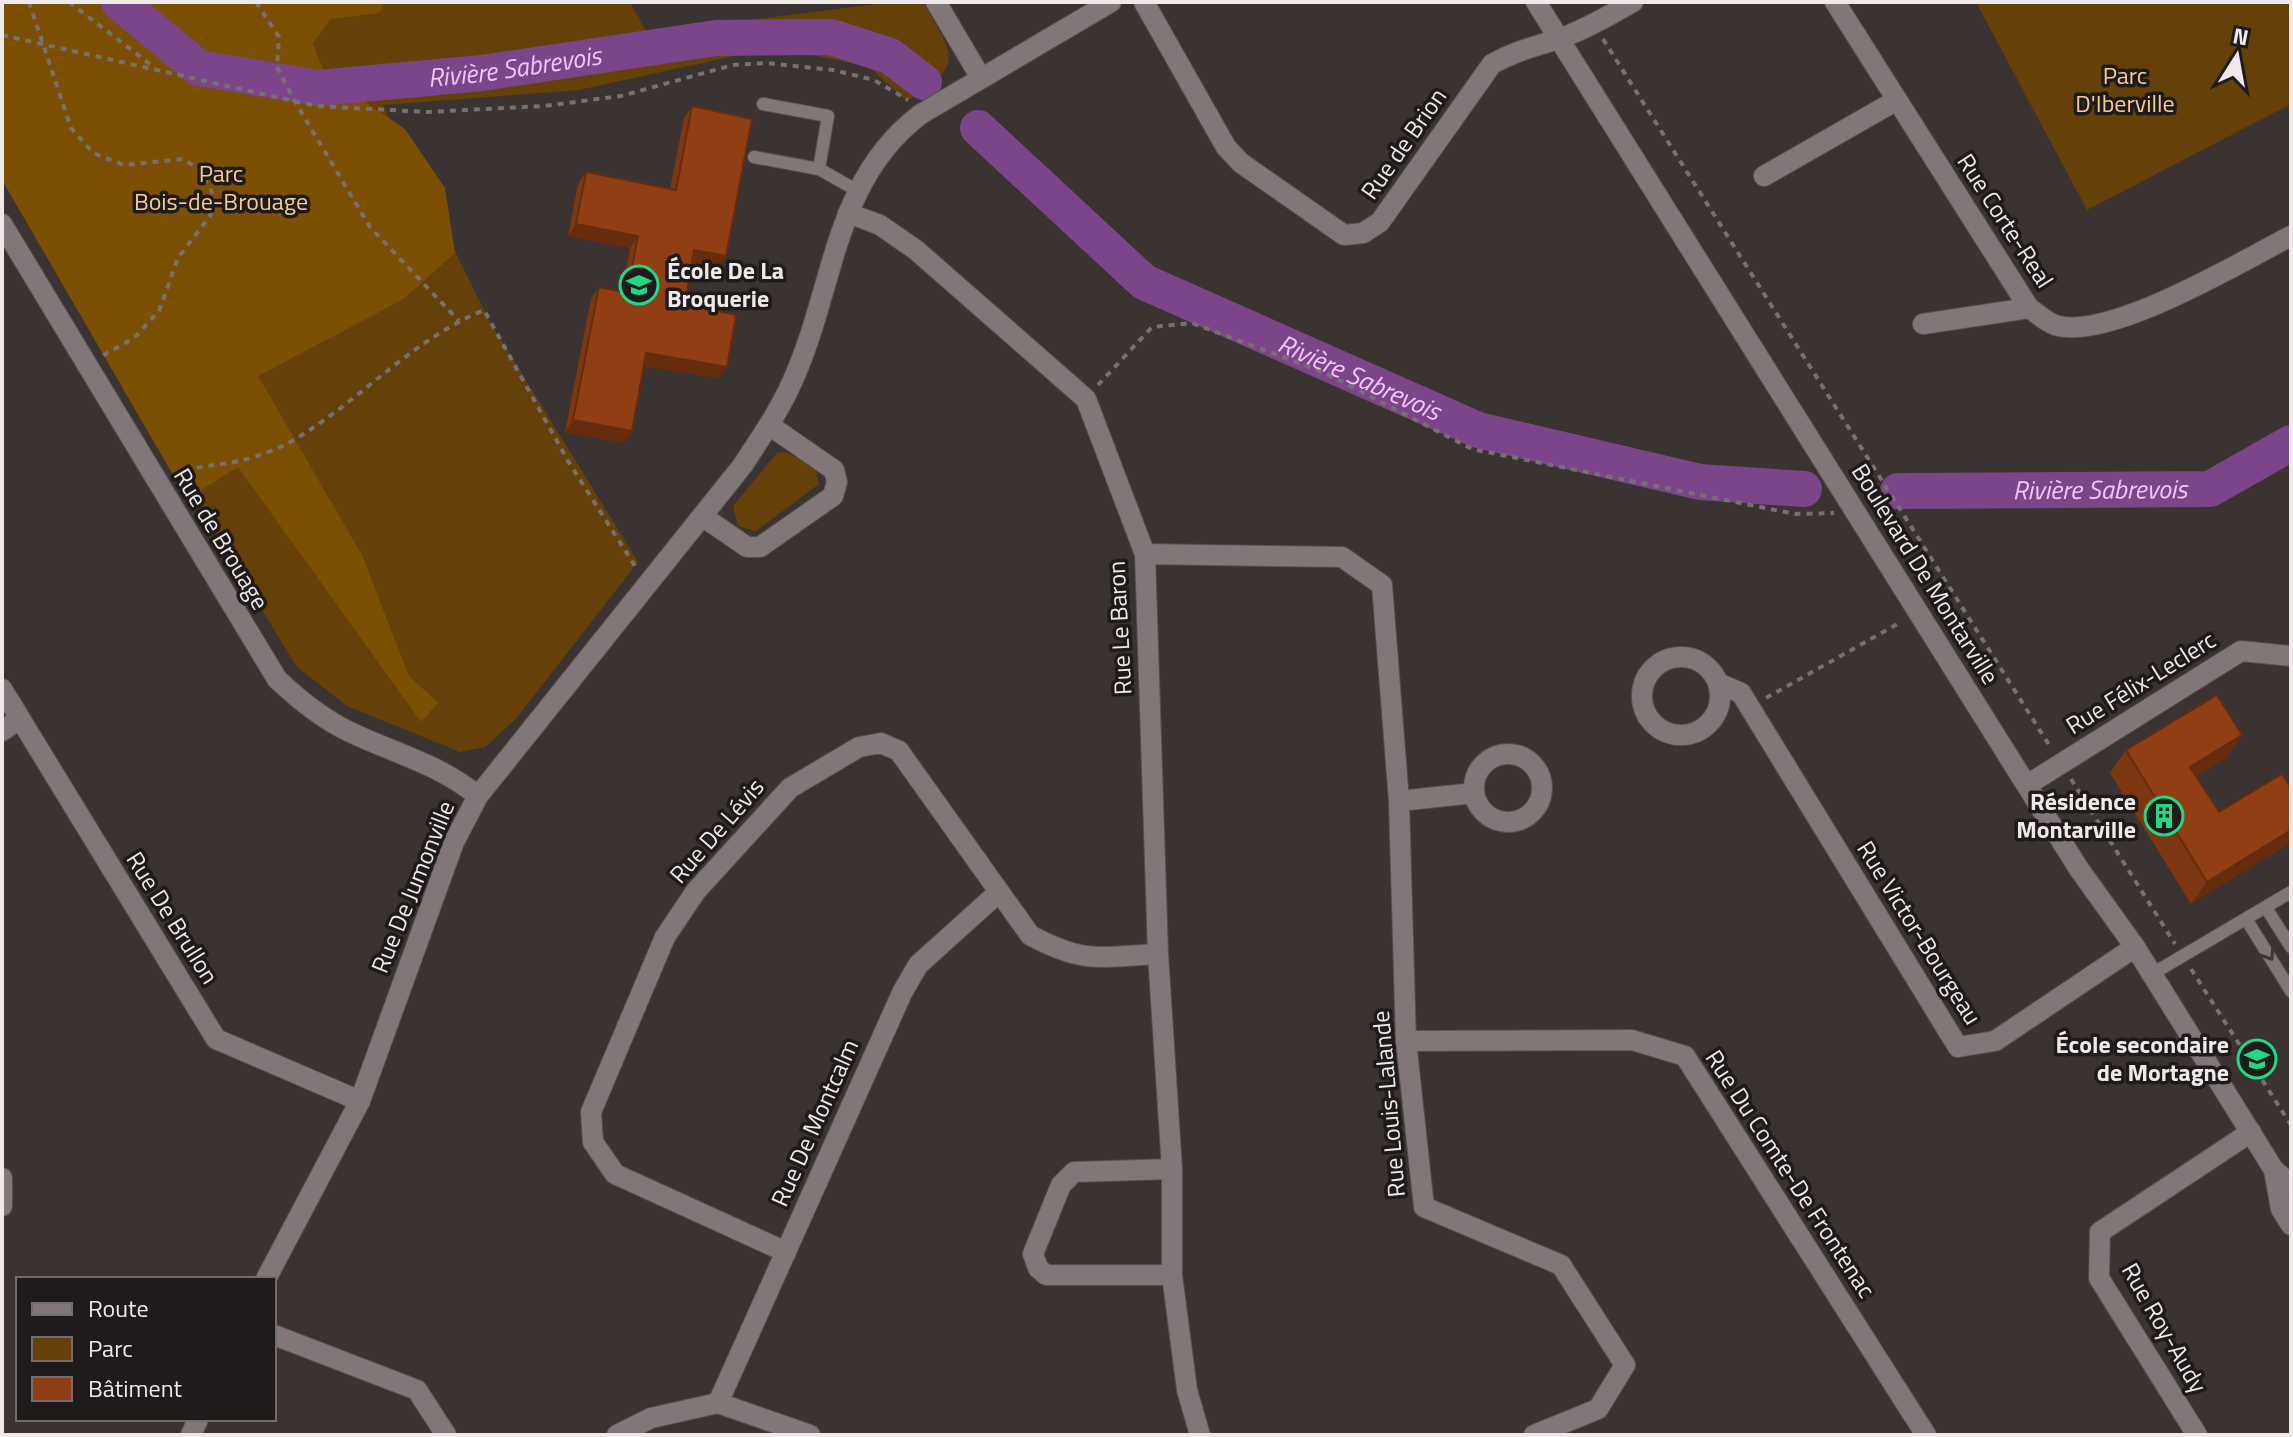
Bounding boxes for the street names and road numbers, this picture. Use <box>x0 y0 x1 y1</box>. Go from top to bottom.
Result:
street label: Rue de Brion <box>1351 80 1455 207</box>
street label: Rue Corte-Real <box>1949 146 2063 295</box>
street label: Boulevard De Montarville <box>1843 456 2008 691</box>
street label: Rue de Brouage <box>165 461 278 616</box>
street label: Rue Le Baron <box>1098 560 1140 696</box>
street label: Rue Félix-Leclerc <box>2059 622 2222 743</box>
street label: Rue De Lévis <box>660 770 772 891</box>
street label: Rue De Jumonville <box>361 795 463 978</box>
street label: Rue Victor-Bourgeau <box>1849 833 1991 1031</box>
street label: Rue De Brullon <box>118 844 228 991</box>
street label: Rue Louis-Lalande <box>1362 1009 1414 1199</box>
street label: Rue De Montcalm <box>761 1033 867 1212</box>
street label: Rue Du Comte-De Frontenac <box>1697 1042 1885 1305</box>
street label: Rue Roy-Audy <box>2113 1256 2217 1400</box>

